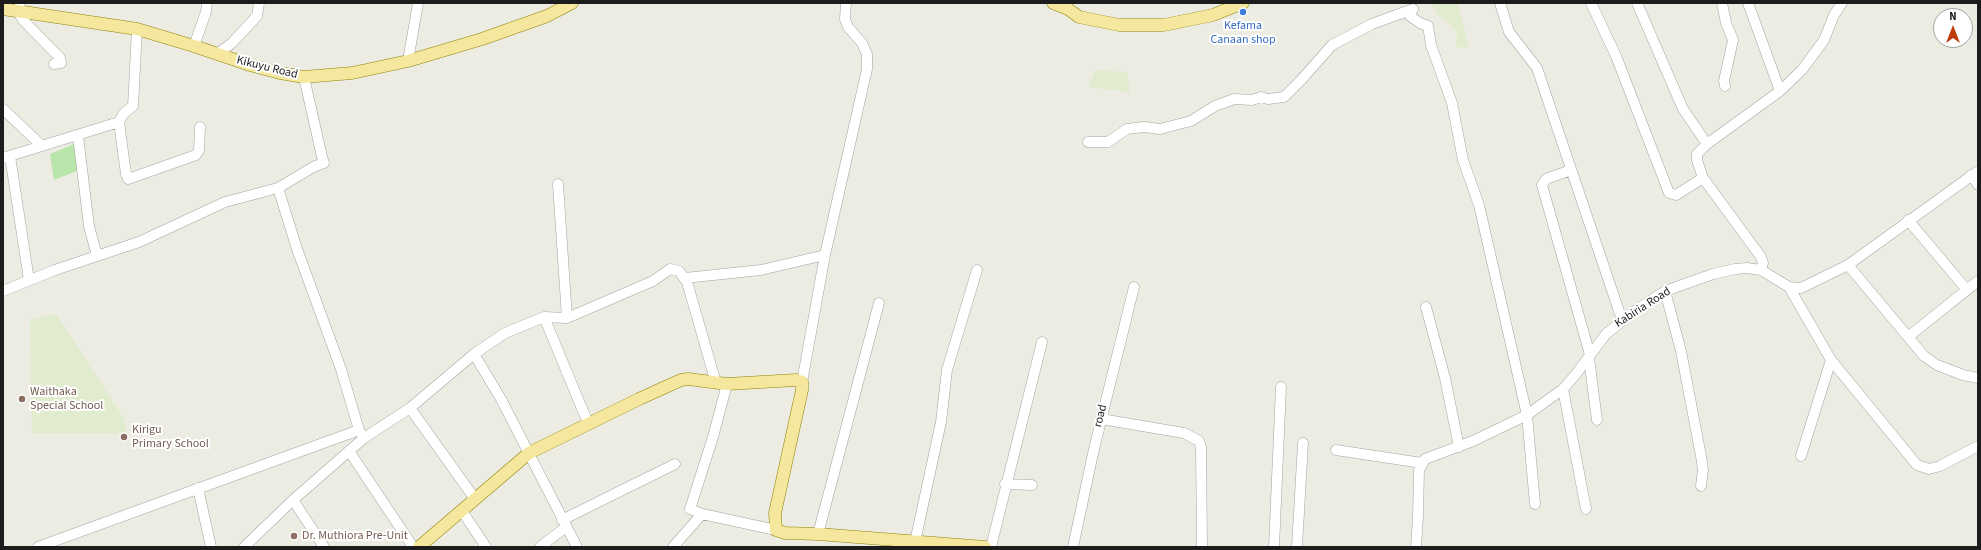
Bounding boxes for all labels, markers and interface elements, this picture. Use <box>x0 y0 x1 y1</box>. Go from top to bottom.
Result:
marker: Kefama Canaan shop <box>1238 7 1248 17</box>
north arrow <box>1933 8 1973 48</box>
text: N <box>1949 9 1957 24</box>
place label: Kefama Canaan shop <box>1210 19 1276 47</box>
street label: Kikuyu Road <box>235 53 299 83</box>
street label: Kabiria Road <box>1612 285 1674 331</box>
place label: Waithaka Special School <box>30 385 103 413</box>
marker: Waithaka Special School <box>17 394 27 404</box>
street label: road <box>1091 403 1111 429</box>
place label: Kirigu Primary School <box>132 423 209 451</box>
marker: Kirigu Primary School <box>119 432 129 442</box>
place label: Dr. Muthiora Pre-Unit <box>302 529 408 543</box>
marker: Dr. Muthiora Pre-Unit <box>289 531 299 541</box>

